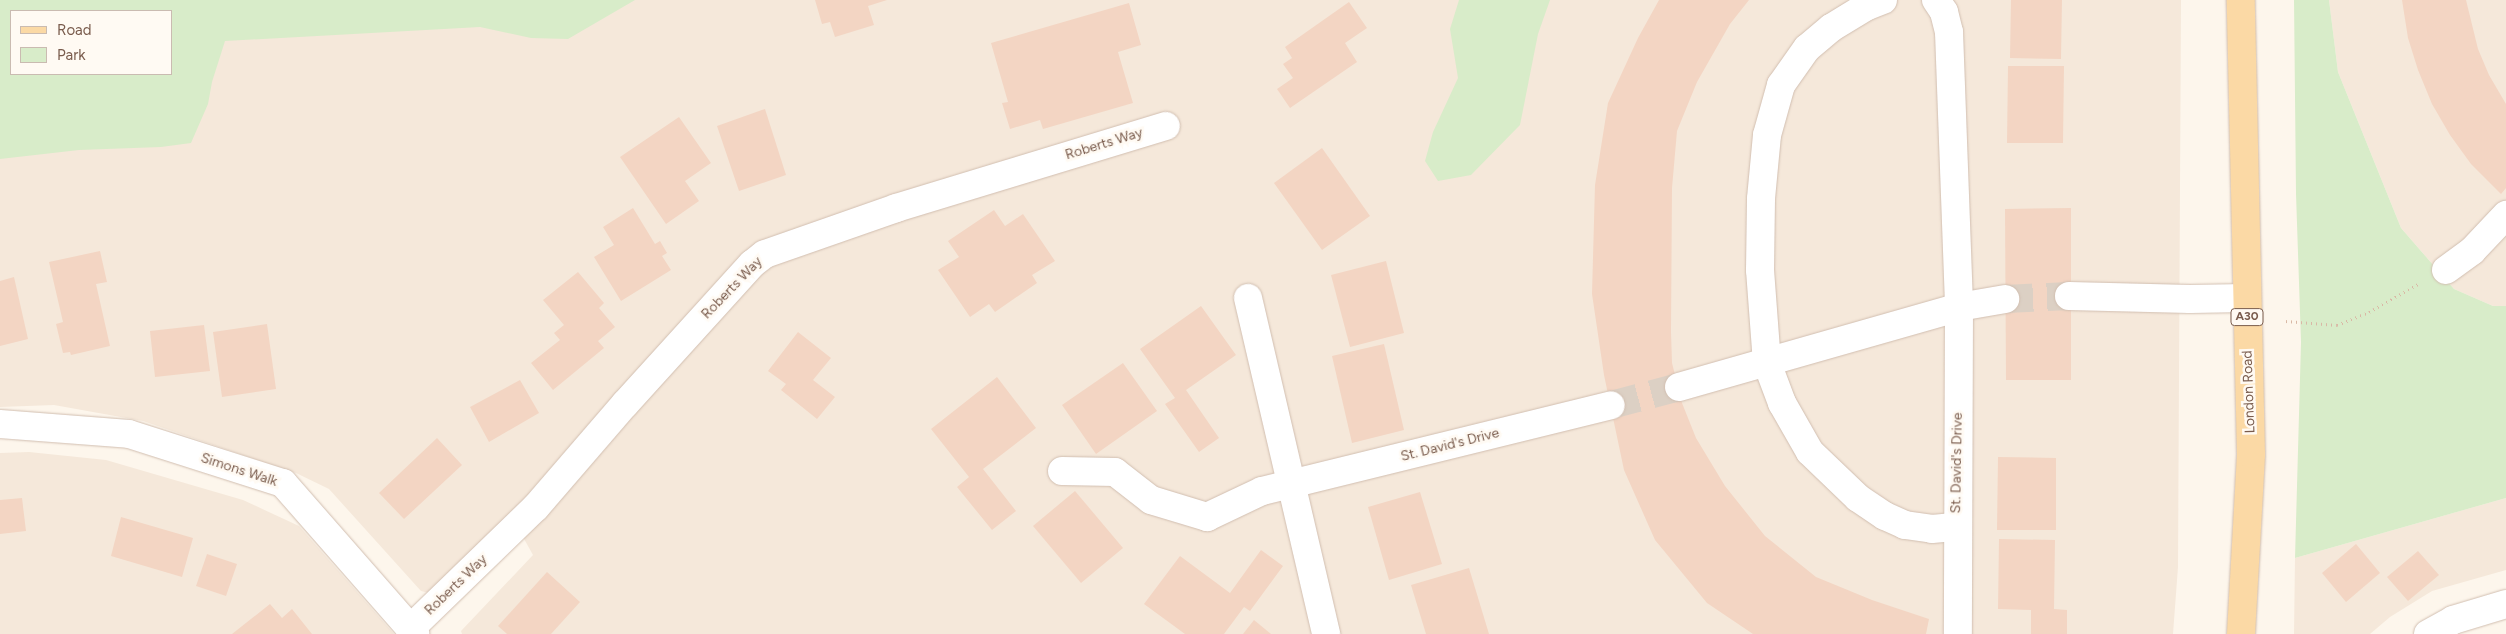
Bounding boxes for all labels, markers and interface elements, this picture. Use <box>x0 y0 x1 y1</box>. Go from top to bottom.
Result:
legend <box>10 10 172 75</box>
text: Road <box>57 21 92 39</box>
text: Park <box>57 46 86 64</box>
street label: Roberts Way <box>1063 124 1145 164</box>
street label: Roberts Way <box>698 253 766 323</box>
road number: A30 <box>2230 308 2264 326</box>
street label: London Road <box>2239 350 2259 434</box>
street label: St. David's Drive <box>1948 412 1966 514</box>
street label: St. David's Drive <box>1399 425 1501 465</box>
street label: Simons Walk <box>199 450 279 490</box>
street label: Roberts Way <box>421 551 491 619</box>

